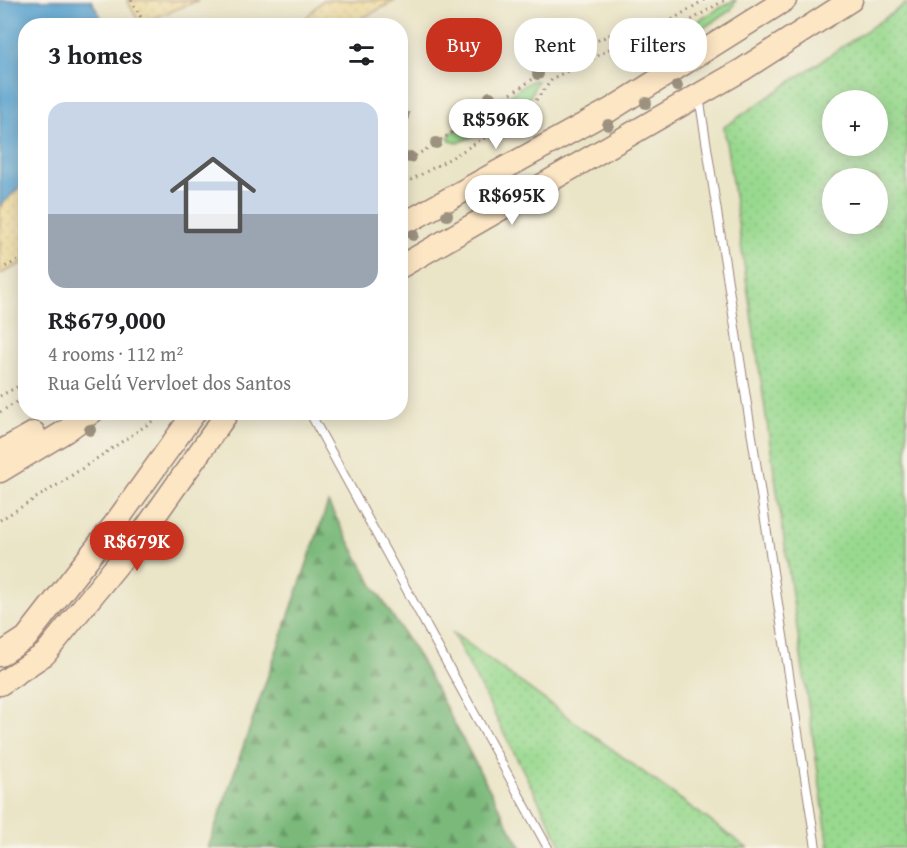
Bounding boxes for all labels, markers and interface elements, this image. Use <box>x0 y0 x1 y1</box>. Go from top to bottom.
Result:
chip: Buy <box>426 18 502 72</box>
chip: Rent <box>514 18 597 72</box>
chip: Filters <box>609 18 707 72</box>
text: 3 homes <box>48 35 143 74</box>
icon: filters <box>345 38 378 71</box>
map controls <box>822 90 888 234</box>
button: + <box>822 90 888 156</box>
pin: R$596K <box>447 99 545 150</box>
text: R$596K <box>463 104 529 133</box>
icon: home <box>159 141 267 249</box>
button: − <box>822 168 888 234</box>
pin: R$695K <box>463 175 561 226</box>
text: R$695K <box>479 180 545 209</box>
text: R$679,000 <box>48 300 166 339</box>
text: 4 rooms · 112 m² <box>48 339 183 368</box>
text: Rua Gelú Vervloet dos Santos <box>48 368 291 397</box>
pin: R$679K <box>88 521 186 572</box>
text: R$679K <box>104 526 170 555</box>

